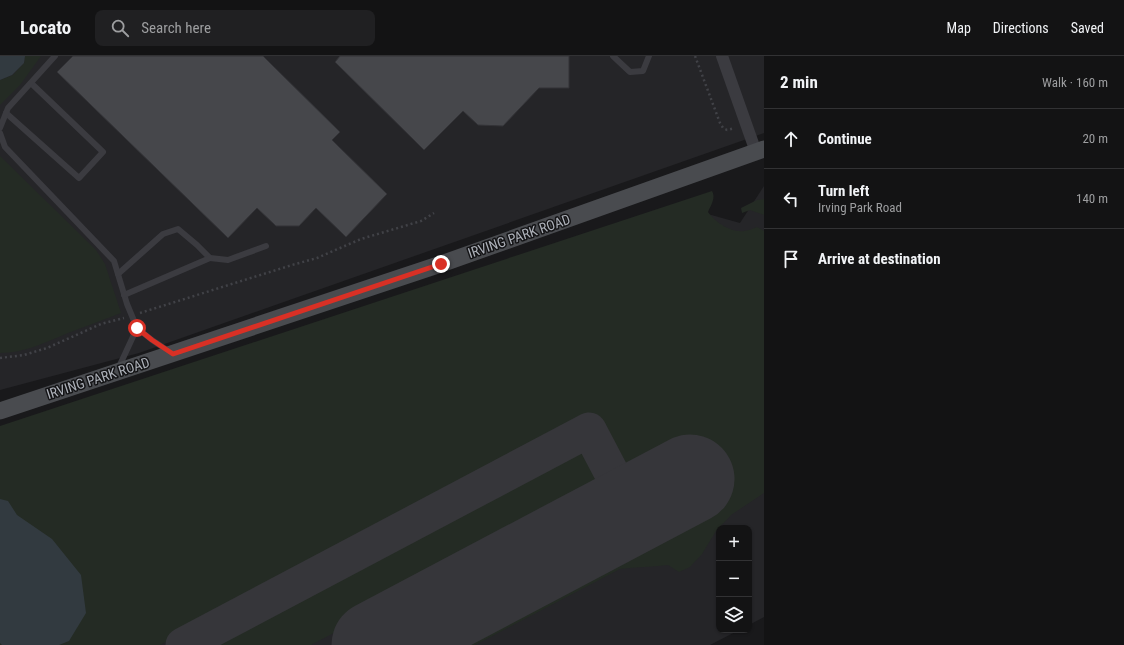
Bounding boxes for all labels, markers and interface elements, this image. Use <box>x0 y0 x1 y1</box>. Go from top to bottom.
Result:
search box <box>95 10 375 46</box>
text: Locato <box>20 16 71 39</box>
icon: search <box>109 17 131 39</box>
text: Search here <box>141 19 211 37</box>
text: Map <box>947 20 971 36</box>
text: Directions <box>993 20 1049 36</box>
text: Saved <box>1071 20 1104 36</box>
text: 2 min <box>780 72 818 92</box>
text: Walk · 160 m <box>1042 75 1108 90</box>
icon: ahead <box>780 128 802 150</box>
text: Continue <box>818 130 872 148</box>
text: 20 m <box>1082 131 1108 146</box>
text: Turn left <box>818 182 869 200</box>
icon: left <box>780 188 802 210</box>
text: 140 m <box>1076 191 1108 206</box>
text: Irving Park Road <box>818 200 902 215</box>
street label: IRVING PARK ROAD <box>466 211 572 261</box>
icon: arrive <box>780 248 802 270</box>
text: Arrive at destination <box>818 250 941 268</box>
route end <box>432 255 450 273</box>
route start <box>128 319 146 337</box>
street label: IRVING PARK ROAD <box>45 354 151 402</box>
map controls <box>716 525 752 633</box>
button: + <box>716 525 752 561</box>
button: − <box>716 561 752 597</box>
button: layers <box>716 597 752 633</box>

